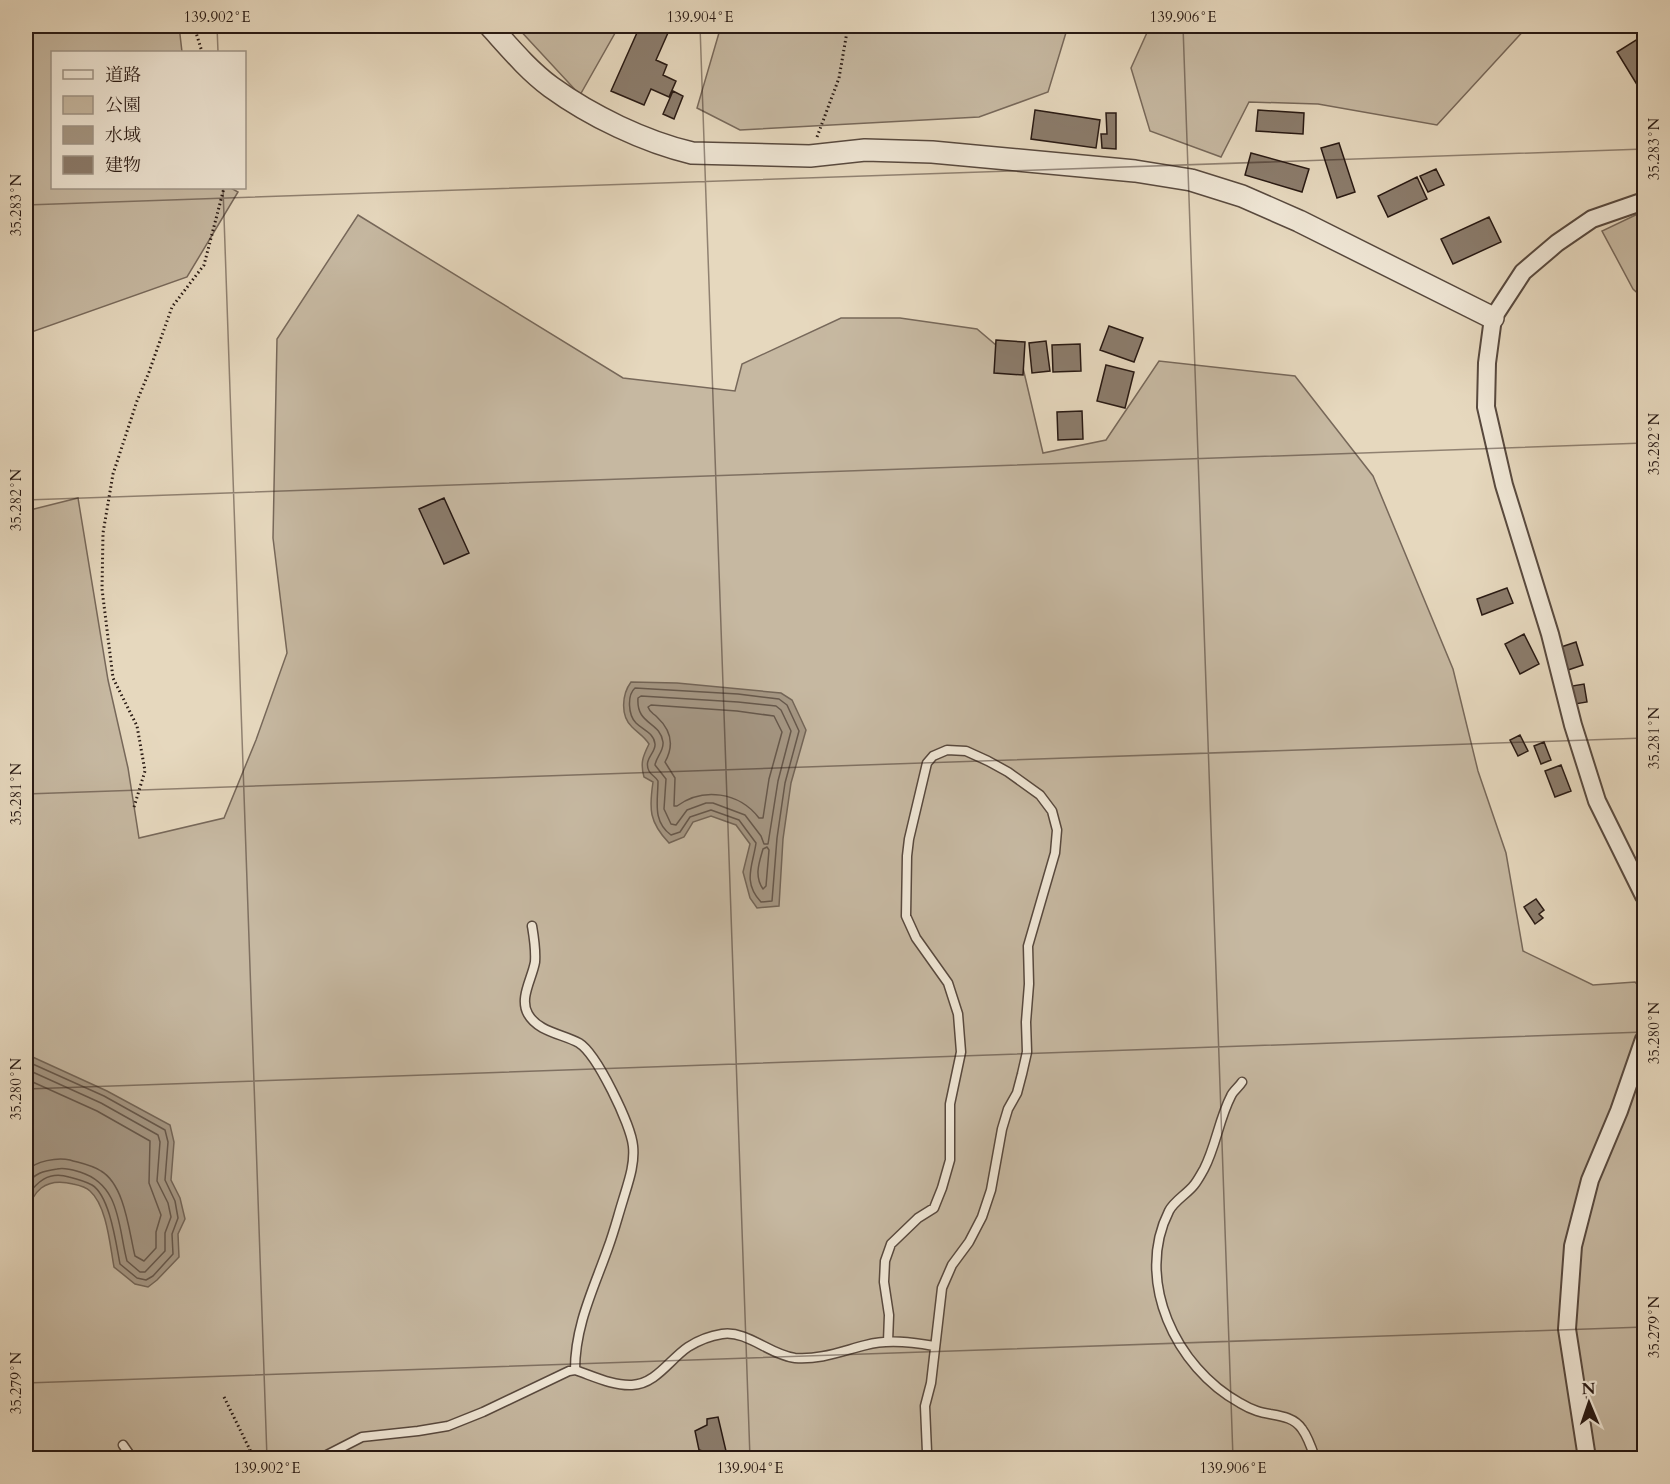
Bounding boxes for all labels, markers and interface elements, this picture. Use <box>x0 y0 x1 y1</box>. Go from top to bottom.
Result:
text: 139.902°E <box>184 7 250 27</box>
text: 139.904°E <box>667 7 733 27</box>
text: 139.906°E <box>1150 7 1216 27</box>
legend <box>51 51 246 189</box>
text: 道路 <box>105 63 141 88</box>
text: 公園 <box>105 93 141 118</box>
text: 35.283°N <box>1644 117 1664 180</box>
text: 水域 <box>105 123 141 148</box>
text: 建物 <box>105 153 141 178</box>
text: 35.283°N <box>6 173 26 236</box>
text: 35.282°N <box>1644 412 1664 475</box>
text: 35.282°N <box>6 468 26 531</box>
text: 35.281°N <box>1644 706 1664 769</box>
text: 35.281°N <box>6 762 26 825</box>
text: 35.280°N <box>1644 1001 1664 1064</box>
text: 35.280°N <box>6 1057 26 1120</box>
text: 35.279°N <box>1644 1295 1664 1358</box>
text: 35.279°N <box>6 1351 26 1414</box>
north arrow <box>1559 1373 1619 1433</box>
text: N <box>1581 1378 1596 1400</box>
text: 139.902°E <box>234 1458 300 1478</box>
text: 139.904°E <box>717 1458 783 1478</box>
text: 139.906°E <box>1200 1458 1266 1478</box>

